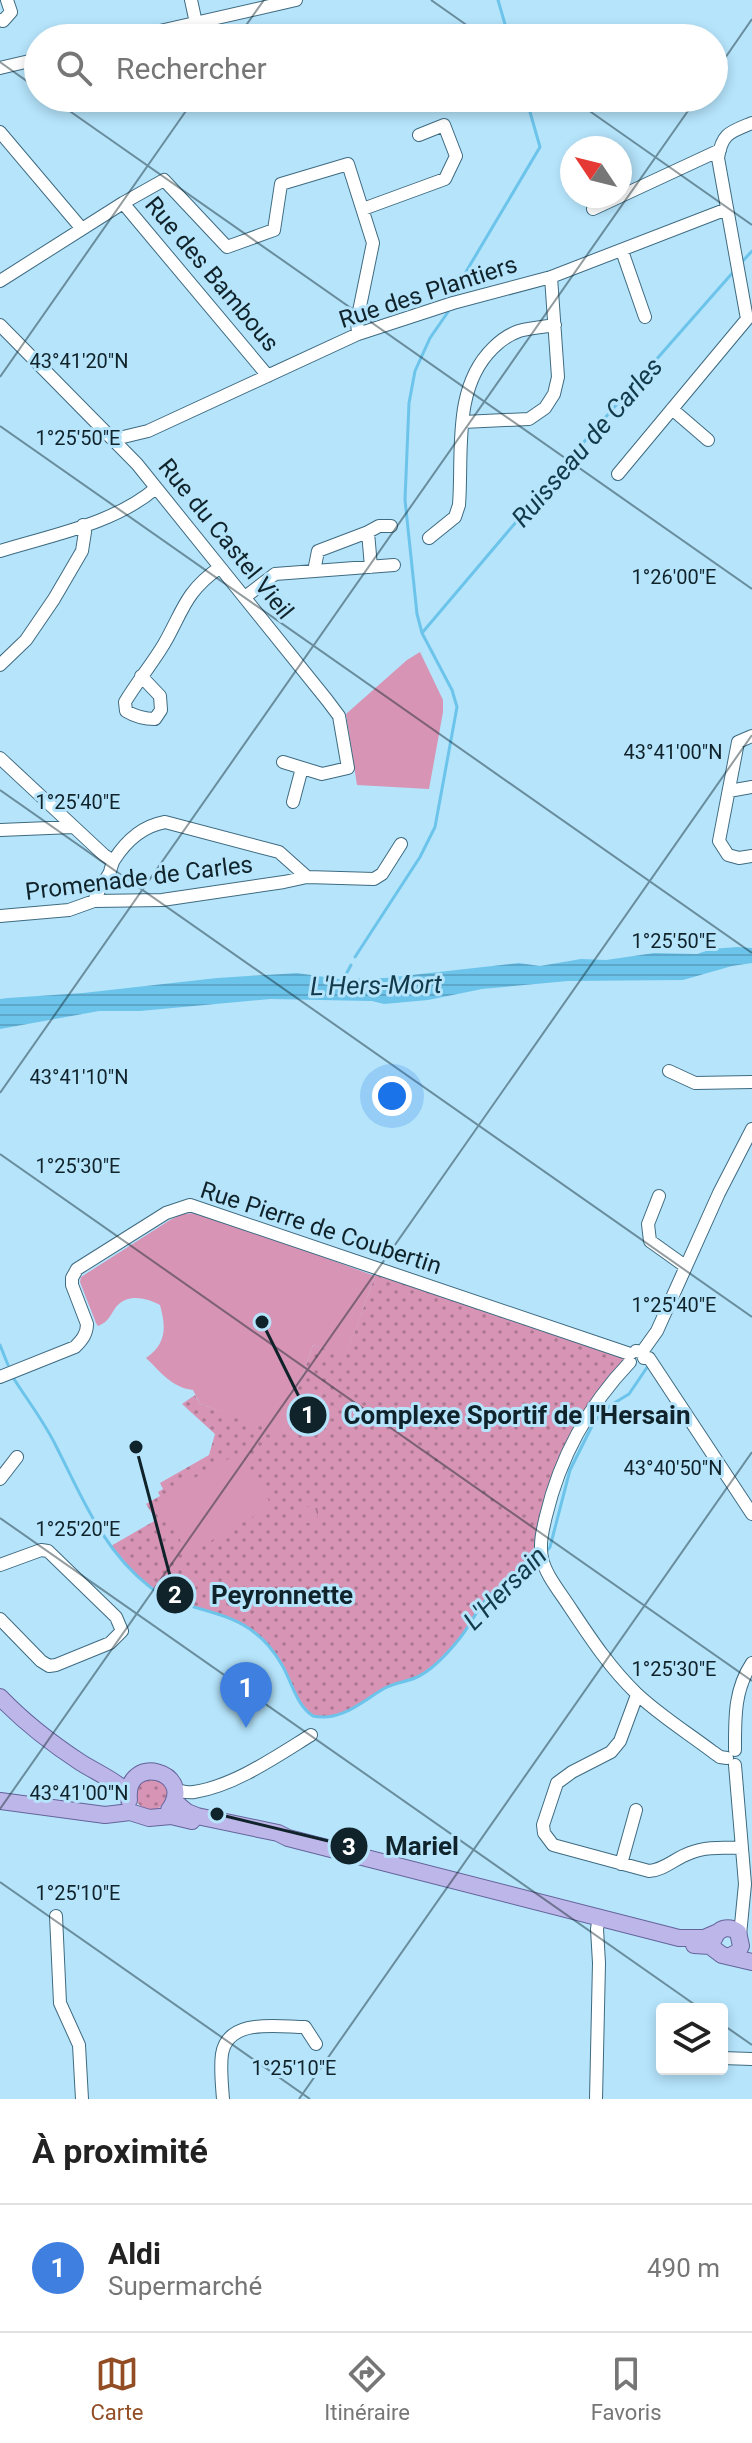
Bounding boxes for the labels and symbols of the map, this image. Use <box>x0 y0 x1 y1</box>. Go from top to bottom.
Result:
north arrow <box>560 136 632 208</box>
street label: Rue des Bambous <box>139 191 285 357</box>
street label: Rue des Plantiers <box>335 250 521 334</box>
text: 43°41'20"N <box>29 349 129 373</box>
water label: Ruisseau de Carles <box>505 351 669 533</box>
text: 1°25'50"E <box>36 426 120 450</box>
street label: Rue du Castel Vieil <box>153 453 299 625</box>
text: 1°26'00"E <box>632 565 716 589</box>
text: 43°41'00"N <box>623 740 723 764</box>
text: 1°25'40"E <box>36 790 120 814</box>
street label: Promenade de Carles <box>24 850 254 906</box>
text: 1°25'50"E <box>632 929 716 953</box>
water label: L'Hers-Mort <box>310 969 443 1001</box>
text: 43°41'10"N <box>29 1065 129 1089</box>
your location <box>372 1076 412 1116</box>
text: 1°25'30"E <box>36 1154 120 1178</box>
street label: Rue Pierre de Coubertin <box>197 1176 445 1280</box>
text: 1°25'40"E <box>632 1293 716 1317</box>
callout: Complexe Sportif de l'Hersain <box>288 1390 707 1440</box>
text: Complexe Sportif de l'Hersain <box>343 1400 691 1430</box>
text: 1 <box>301 1401 315 1429</box>
text: 43°40'50"N <box>623 1456 723 1480</box>
text: 1°25'20"E <box>36 1517 120 1541</box>
water label: L'Hersain <box>457 1540 553 1636</box>
callout: Peyronnette <box>155 1570 370 1620</box>
text: Peyronnette <box>211 1580 353 1610</box>
text: 2 <box>168 1581 182 1609</box>
text: 1°25'30"E <box>632 1657 716 1681</box>
pin: 1 <box>220 1662 272 1728</box>
text: 43°41'00"N <box>29 1781 129 1805</box>
callout: Mariel <box>329 1821 475 1871</box>
text: Mariel <box>385 1831 459 1861</box>
text: 3 <box>342 1833 356 1861</box>
text: 1°25'10"E <box>36 1881 120 1905</box>
text: 1°25'10"E <box>252 2056 336 2080</box>

